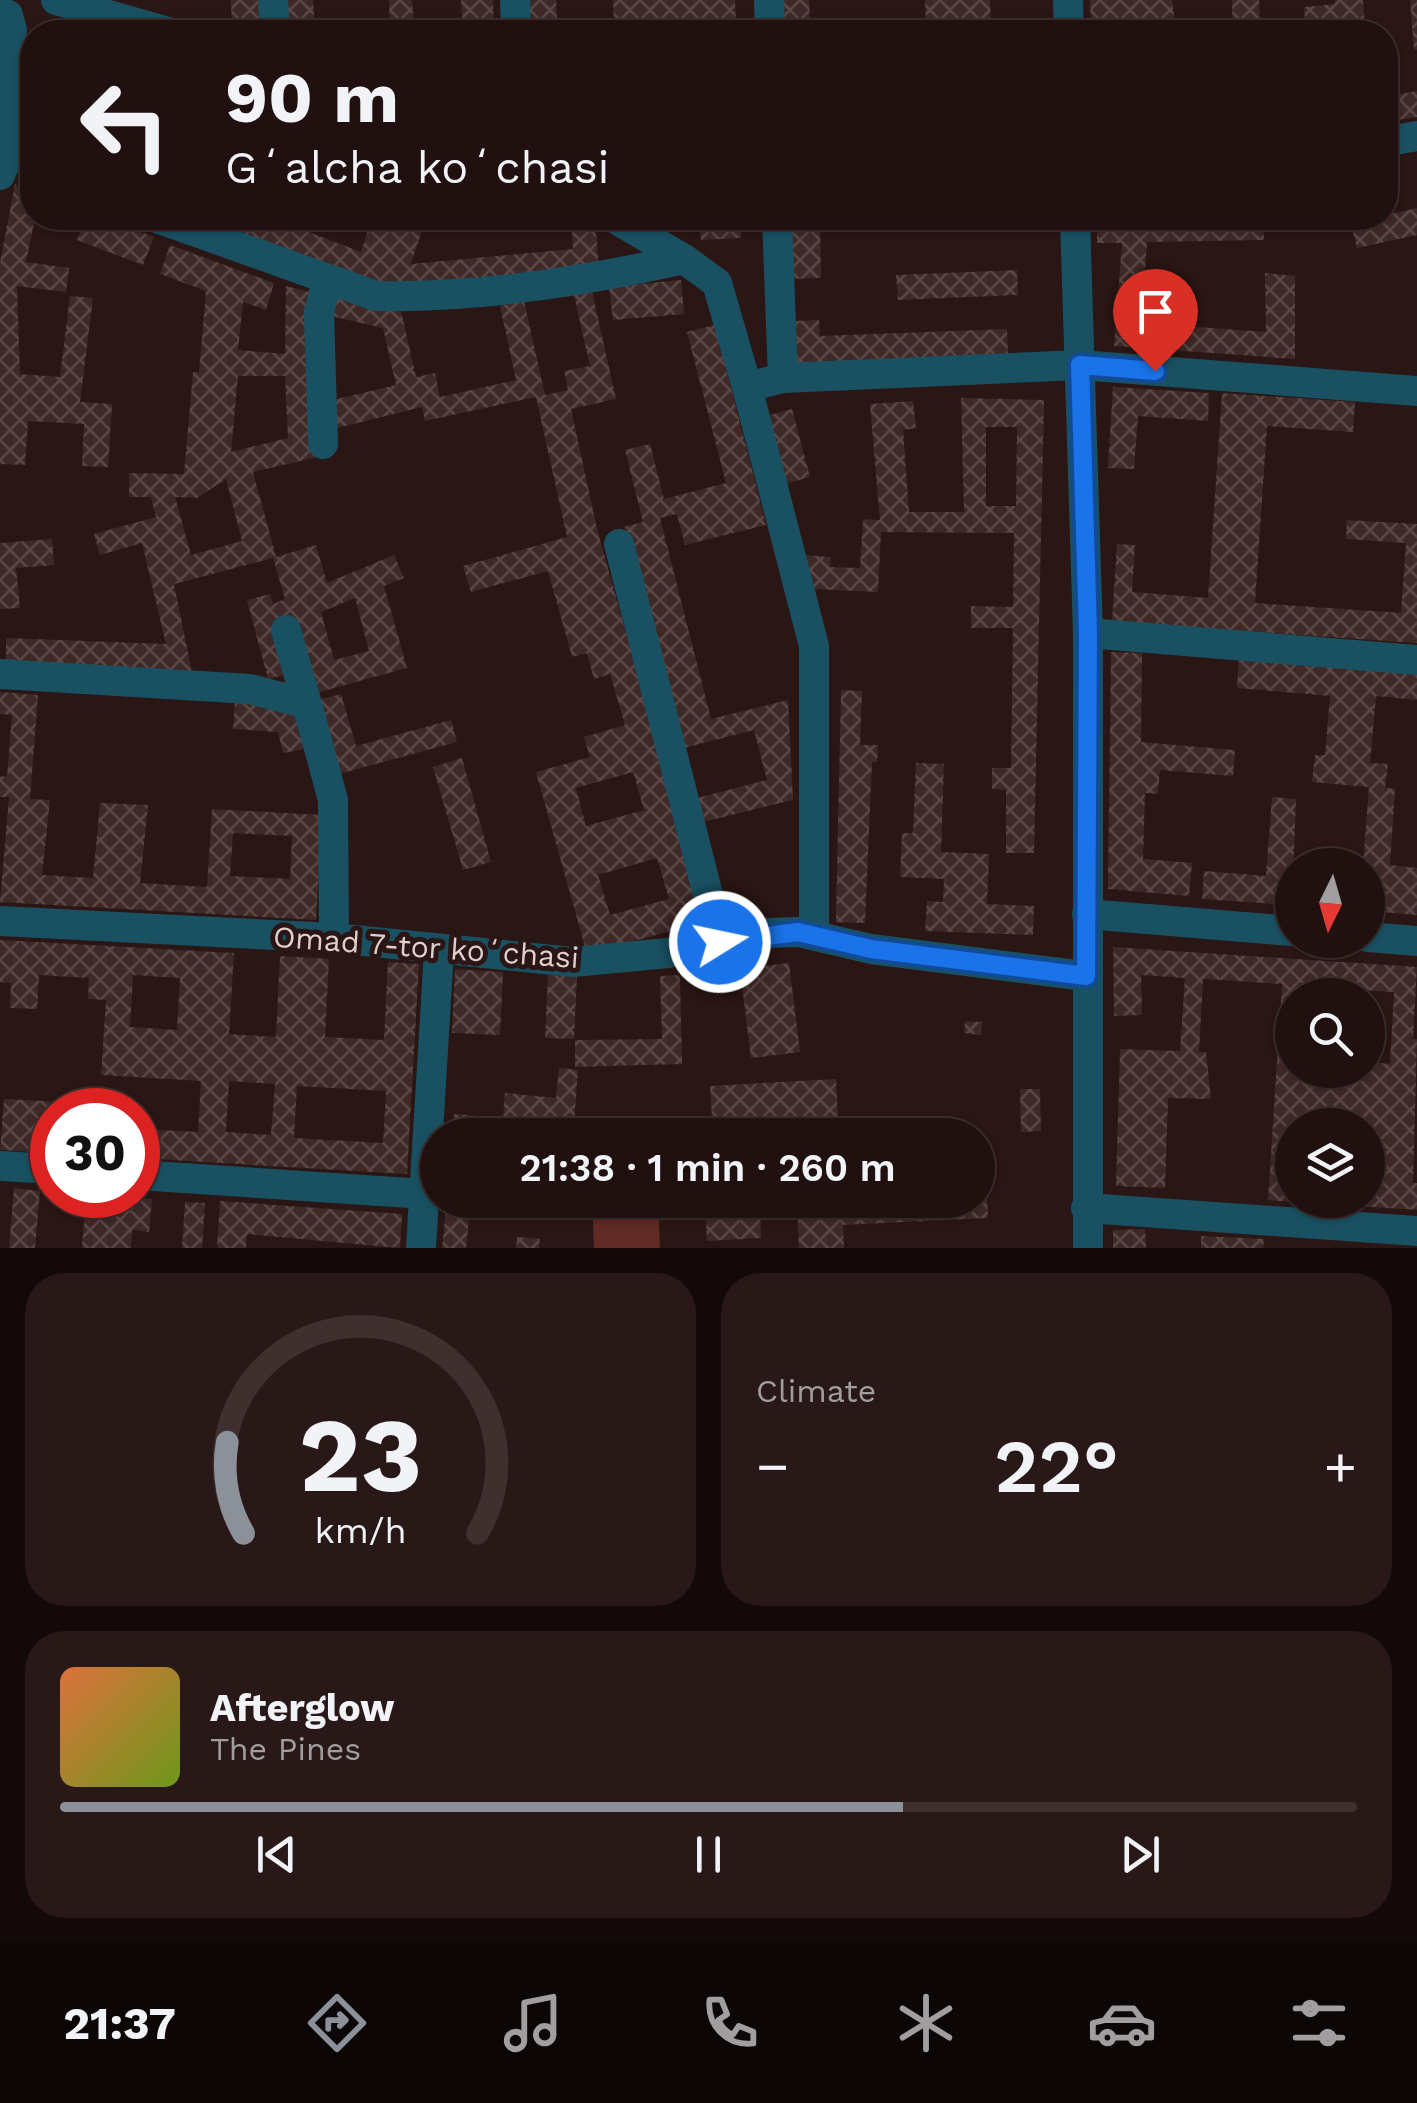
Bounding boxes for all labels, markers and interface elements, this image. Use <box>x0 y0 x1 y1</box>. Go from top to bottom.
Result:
text: 90 m <box>225 57 399 139</box>
icon: left <box>60 60 190 190</box>
text: Gʻalcha koʻchasi <box>225 141 610 194</box>
pin <box>1113 269 1198 372</box>
icon: arrive <box>1128 284 1183 339</box>
north arrow <box>1275 848 1385 958</box>
map controls <box>1275 848 1385 1218</box>
position arrow <box>668 890 772 994</box>
street label: Omad 7-tor koʻchasi <box>272 919 580 975</box>
button: search <box>1275 978 1385 1088</box>
speed limit sign: 30 <box>30 1088 160 1218</box>
button: layers <box>1275 1108 1385 1218</box>
text: 21:38 · 1 min · 260 m <box>519 1146 896 1190</box>
text: Climate <box>756 1372 876 1410</box>
text: 23 <box>299 1394 422 1516</box>
text: 22° <box>994 1422 1119 1510</box>
text: − <box>756 1434 789 1498</box>
text: + <box>1324 1434 1357 1498</box>
text: km/h <box>314 1510 407 1552</box>
text: Afterglow <box>210 1686 395 1730</box>
text: The Pines <box>210 1730 361 1768</box>
icon: previous <box>249 1827 304 1882</box>
icon: pause <box>681 1827 736 1882</box>
icon: next <box>1113 1827 1168 1882</box>
icon: directions <box>302 1988 372 2058</box>
icon: music <box>498 1988 568 2058</box>
icon: phone <box>695 1988 765 2058</box>
icon: climate <box>891 1988 961 2058</box>
icon: car <box>1087 1988 1157 2058</box>
icon: filters <box>1284 1988 1354 2058</box>
text: 21:37 <box>63 1997 176 2050</box>

